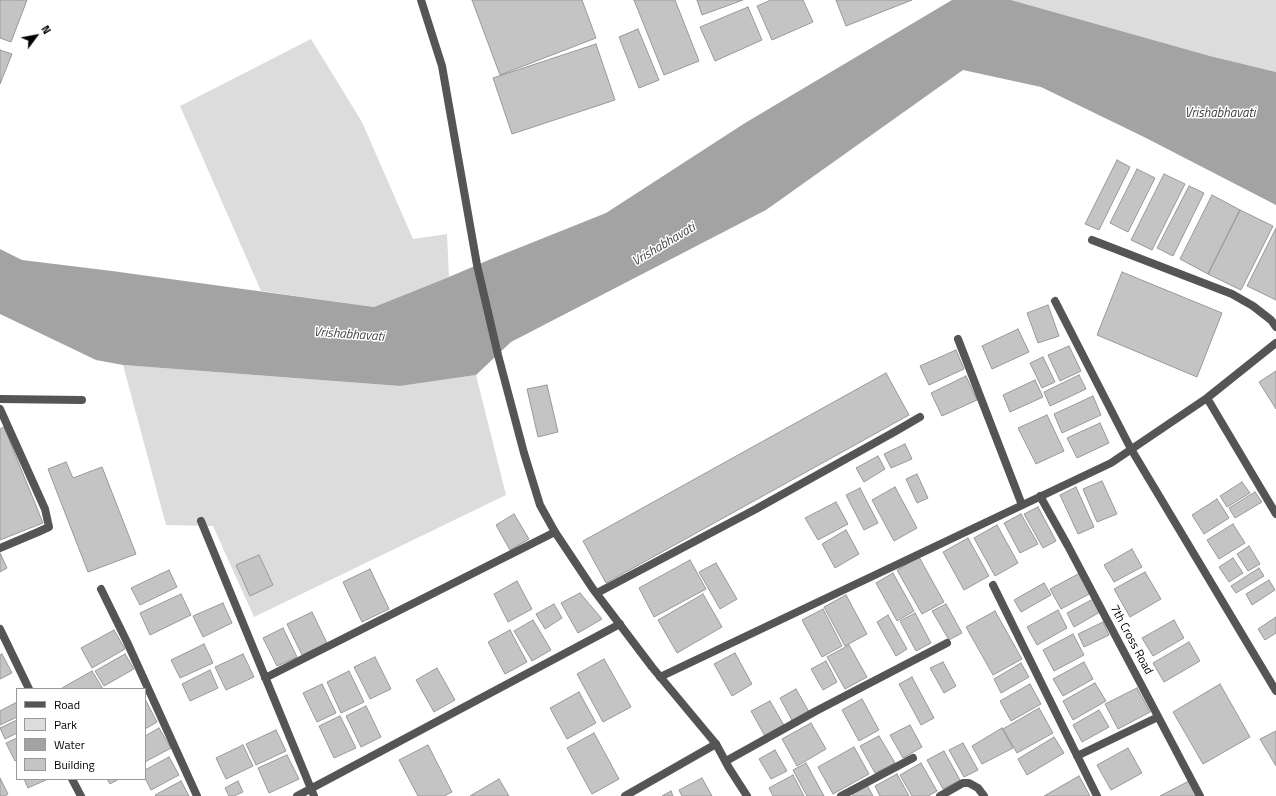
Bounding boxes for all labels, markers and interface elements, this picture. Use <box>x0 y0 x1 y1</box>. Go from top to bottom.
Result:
north arrow <box>16 16 56 56</box>
text: N <box>37 22 55 37</box>
water label: Vrishabhavati <box>1185 106 1255 122</box>
water label: Vrishabhavati <box>630 220 698 270</box>
water label: Vrishabhavati <box>313 325 385 345</box>
street label: 7th Cross Road <box>1107 603 1155 677</box>
legend <box>16 688 146 780</box>
text: Road <box>54 695 80 714</box>
text: Park <box>54 715 77 734</box>
text: Water <box>54 735 85 754</box>
text: Building <box>54 755 95 774</box>

